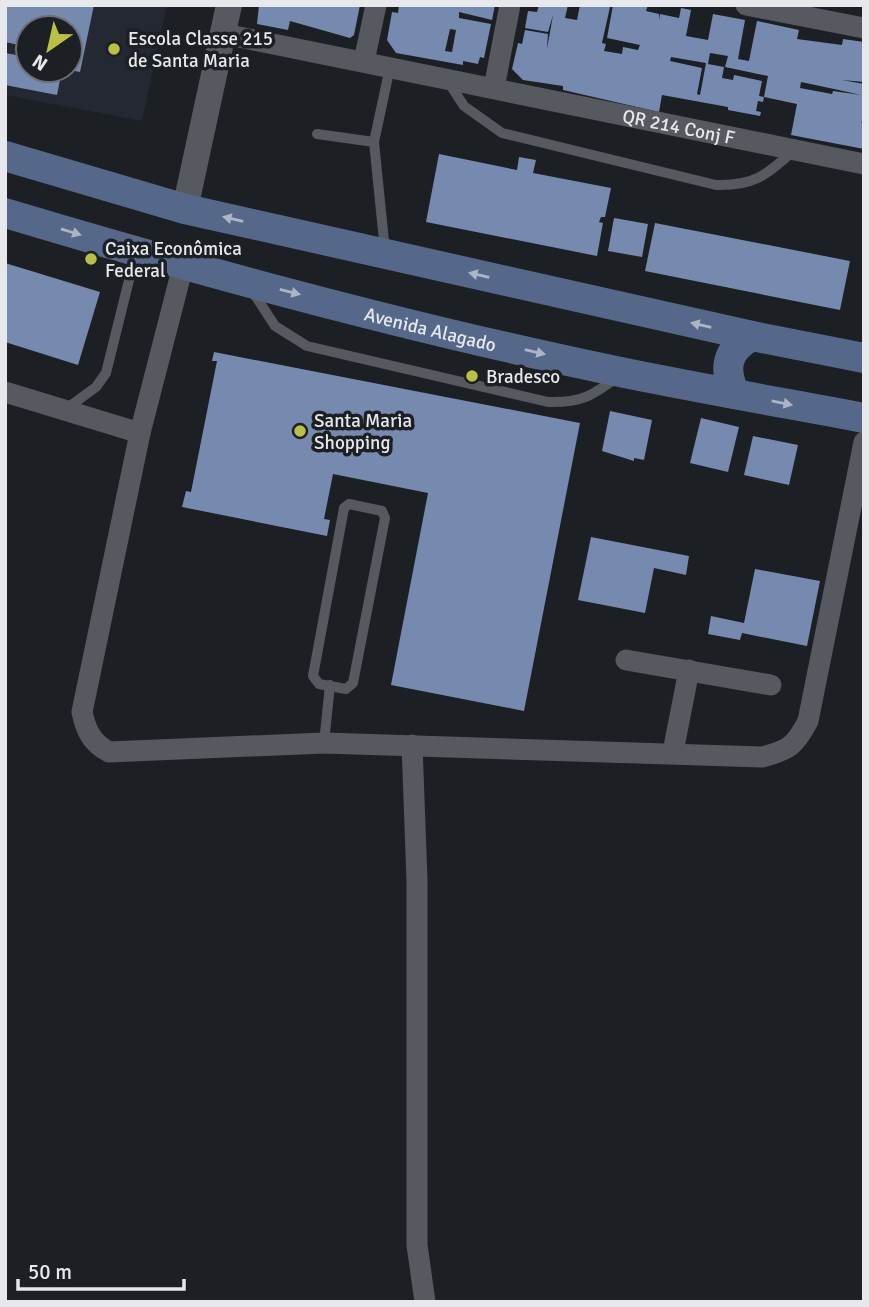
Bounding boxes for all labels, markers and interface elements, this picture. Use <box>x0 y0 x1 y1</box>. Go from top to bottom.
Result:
north arrow <box>14 14 84 84</box>
place label: Escola Classe 215 de Santa Maria <box>128 27 273 73</box>
marker: Escola Classe 215 de Santa Maria <box>106 41 122 57</box>
text: N <box>28 49 52 76</box>
street label: QR 214 Conj F <box>620 104 737 150</box>
one-way arrow <box>222 214 244 225</box>
one-way arrow <box>60 228 81 238</box>
place label: Caixa Econômica Federal <box>105 237 242 283</box>
marker: Caixa Econômica Federal <box>83 251 99 267</box>
one-way arrow <box>468 269 490 280</box>
one-way arrow <box>279 287 301 298</box>
street label: Avenida Alagado <box>362 302 499 358</box>
one-way arrow <box>690 319 712 330</box>
one-way arrow <box>524 347 546 358</box>
place label: Bradesco <box>486 365 560 389</box>
marker: Bradesco <box>464 368 480 384</box>
one-way arrow <box>771 398 793 409</box>
place label: Santa Maria Shopping <box>314 409 412 455</box>
marker: Santa Maria Shopping <box>292 423 308 439</box>
scale bar <box>18 1248 184 1292</box>
text: 50 m <box>28 1259 72 1285</box>

